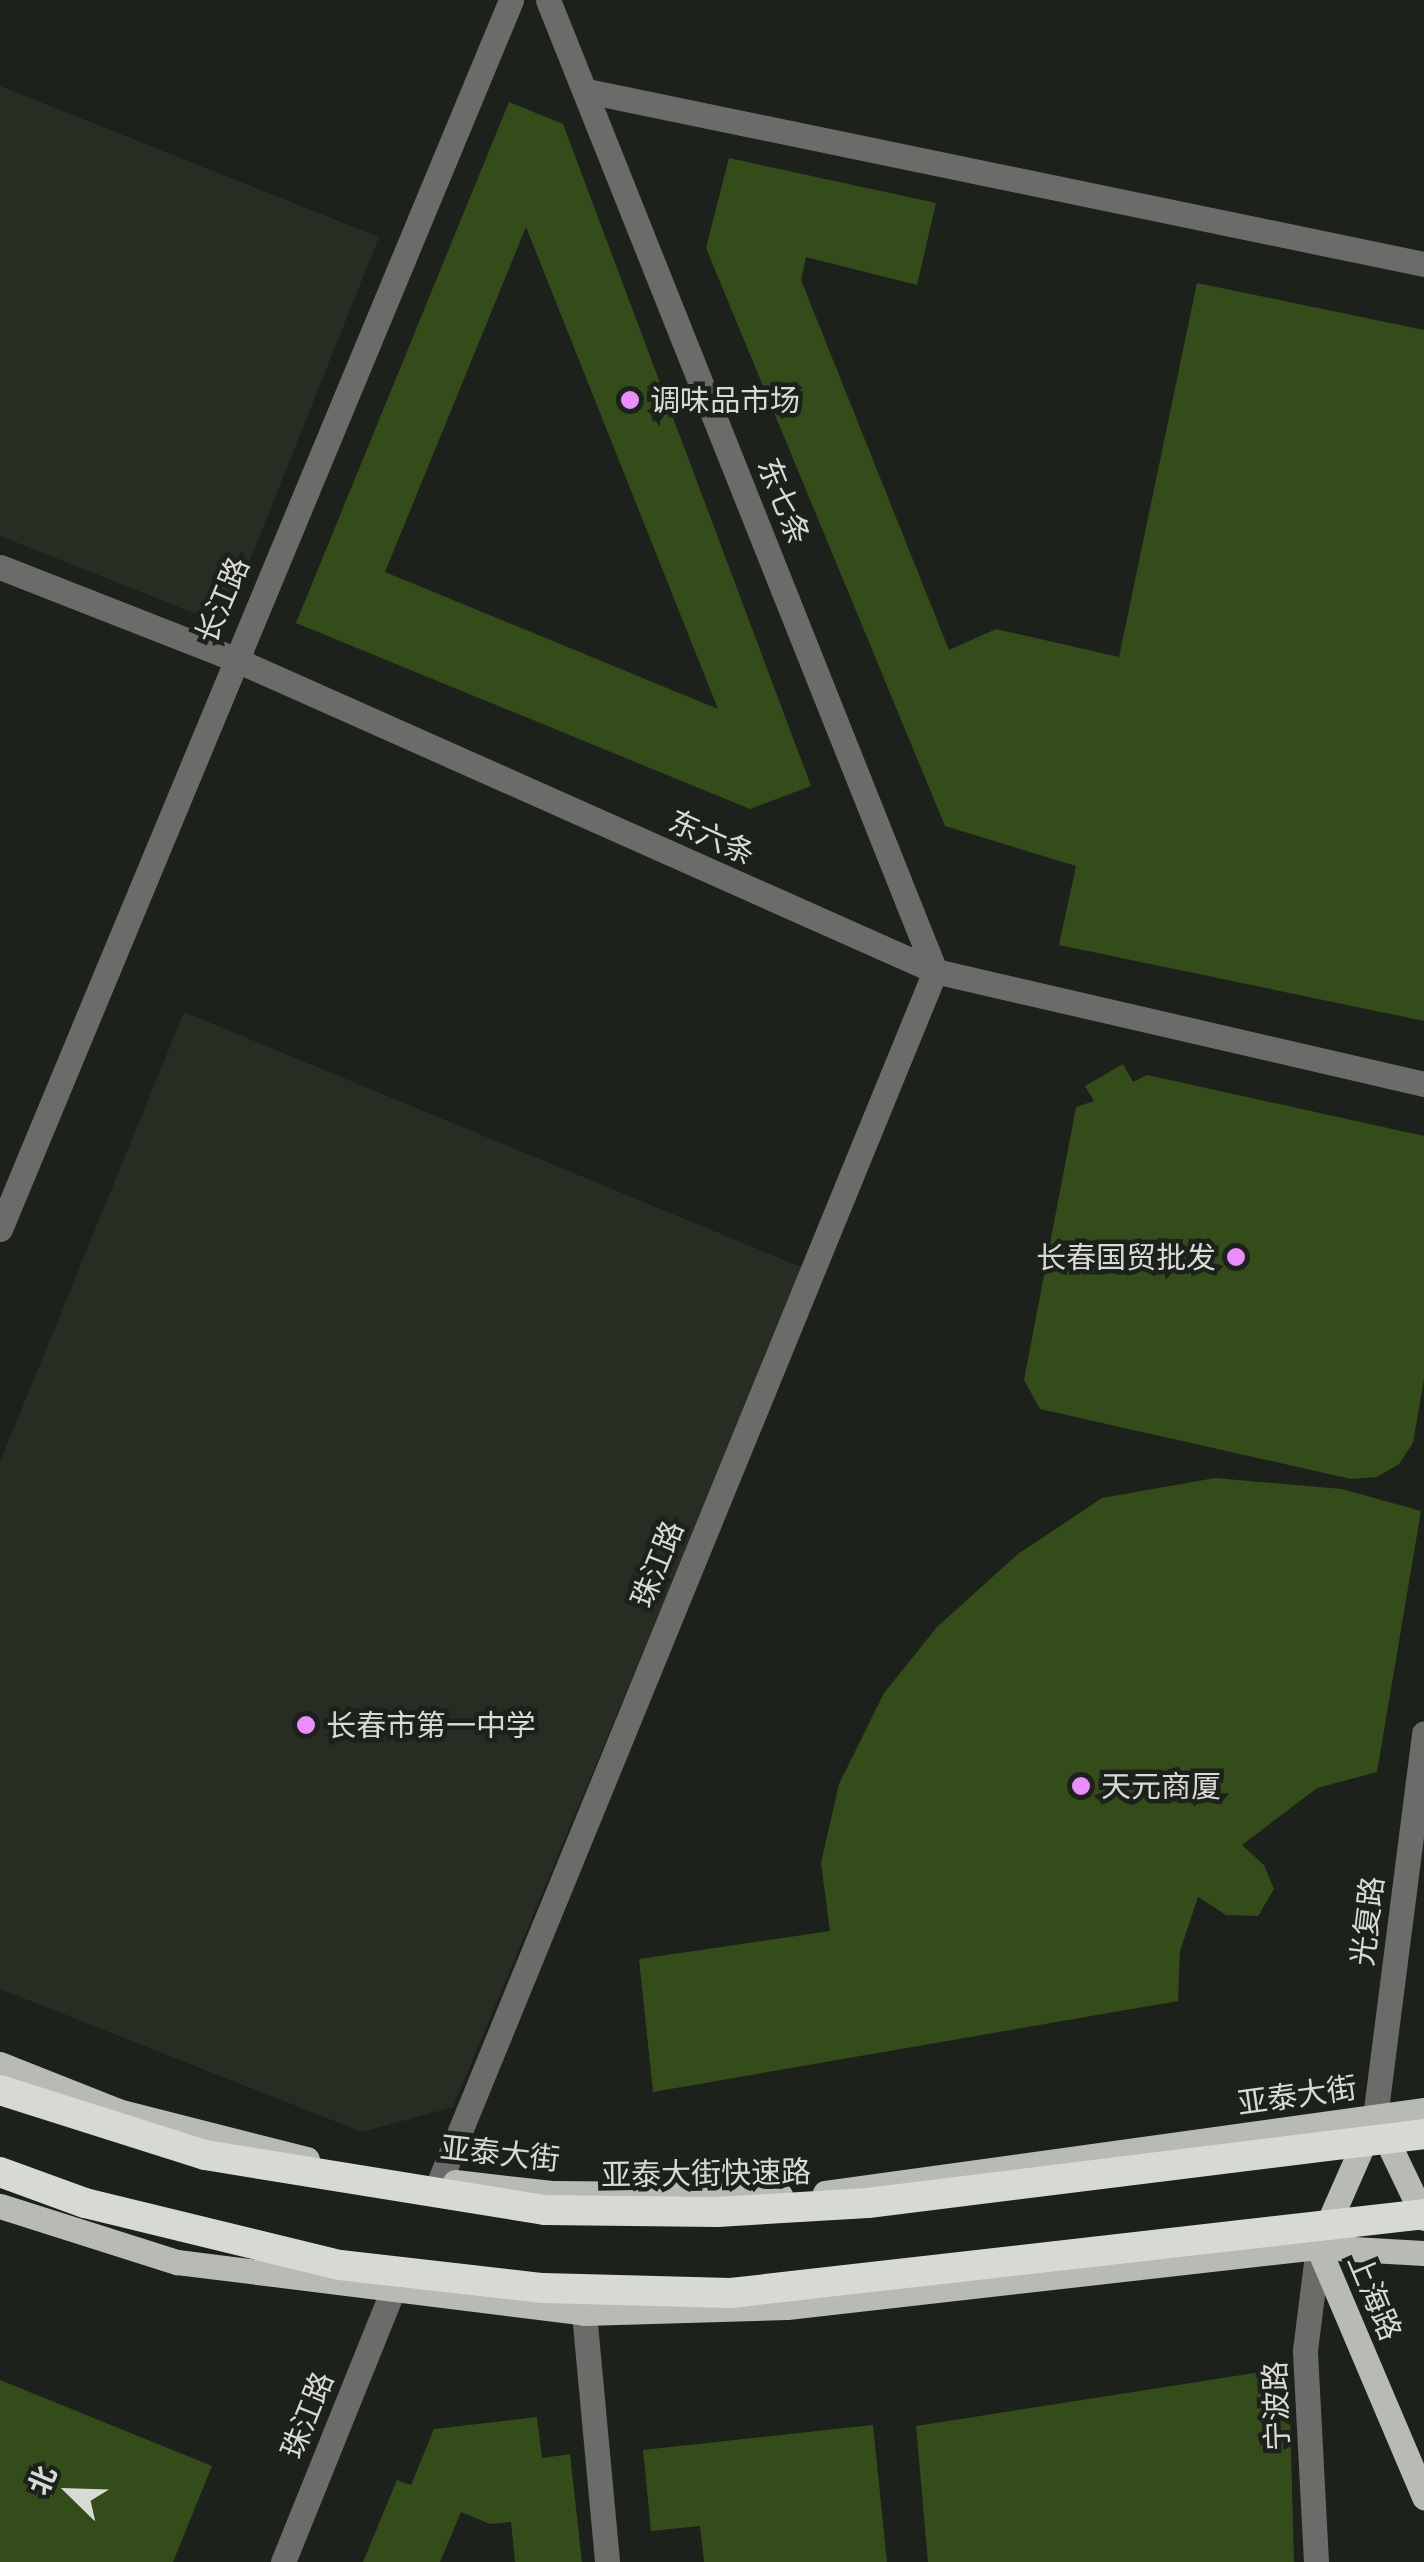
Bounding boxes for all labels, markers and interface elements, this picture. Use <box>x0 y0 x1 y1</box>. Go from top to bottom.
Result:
place label: 调味品市场 <box>650 382 800 418</box>
marker: 调味品市场 <box>619 389 641 411</box>
street label: 东七条 <box>750 453 818 549</box>
street label: 长江路 <box>188 552 256 648</box>
street label: 东六条 <box>664 802 760 872</box>
place label: 长春国贸批发 <box>1036 1239 1216 1275</box>
marker: 长春国贸批发 <box>1225 1246 1247 1268</box>
street label: 珠江路 <box>623 1516 691 1612</box>
place label: 长春市第一中学 <box>326 1707 536 1743</box>
marker: 长春市第一中学 <box>295 1714 317 1736</box>
place label: 天元商厦 <box>1101 1768 1221 1804</box>
marker: 天元商厦 <box>1070 1775 1092 1797</box>
street label: 光复路 <box>1344 1874 1390 1968</box>
street label: 亚泰大街 <box>1235 2069 1359 2121</box>
street label: 亚泰大街 <box>438 2129 562 2177</box>
street label: 亚泰大街快速路 <box>601 2153 811 2193</box>
street label: 上海路 <box>1341 2249 1409 2345</box>
street label: 宁波路 <box>1256 2360 1296 2452</box>
street label: 珠江路 <box>273 2367 341 2463</box>
north arrow <box>20 2442 120 2542</box>
text: 北 <box>19 2460 64 2500</box>

